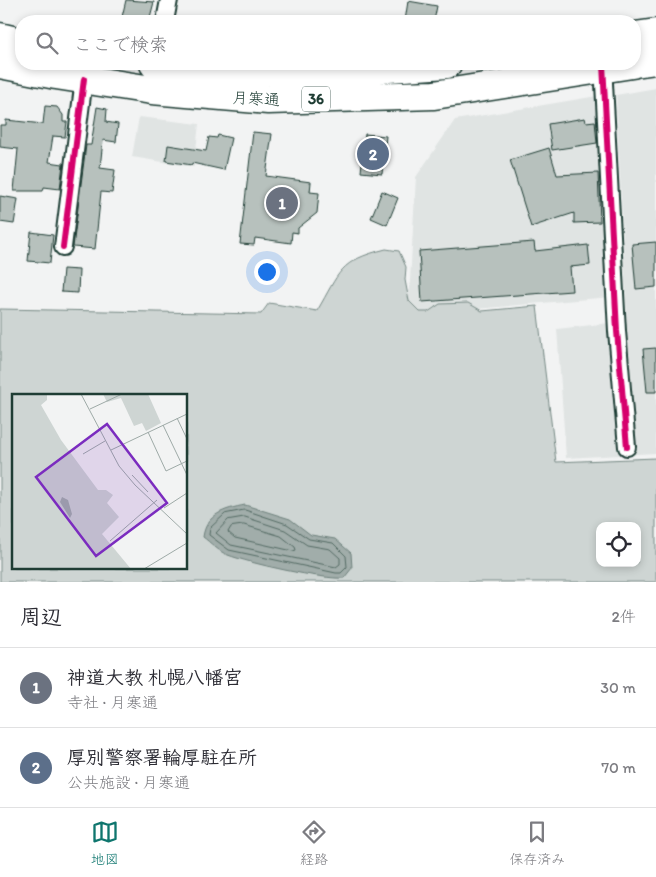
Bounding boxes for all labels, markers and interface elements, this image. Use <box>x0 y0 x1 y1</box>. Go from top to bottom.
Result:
search box <box>15 15 641 70</box>
icon: search <box>33 29 61 57</box>
text: ここで検索 <box>73 33 168 56</box>
road number: 36 <box>302 86 330 112</box>
street label: 月寒通 <box>232 88 280 109</box>
pin: 2 <box>357 135 389 173</box>
pin: 1 <box>266 184 298 222</box>
your location <box>254 259 280 285</box>
inset map <box>12 394 188 570</box>
map controls <box>596 522 641 567</box>
button: locate <box>596 522 641 567</box>
text: 周辺 <box>20 604 62 629</box>
text: 2件 <box>612 607 636 626</box>
text: 神道大教 札幌八幡宮 <box>67 666 242 689</box>
text: 1 <box>32 678 40 697</box>
text: 30 m <box>600 678 636 697</box>
text: 寺社 · 月寒通 <box>67 693 158 712</box>
text: 厚別警察署輪厚駐在所 <box>67 746 257 769</box>
text: 2 <box>32 758 40 777</box>
text: 70 m <box>601 758 636 777</box>
text: 公共施設 · 月寒通 <box>67 773 190 792</box>
tab: 地図 <box>91 818 119 868</box>
tab: 経路 <box>300 818 328 868</box>
tab: 保存済み <box>509 818 565 868</box>

